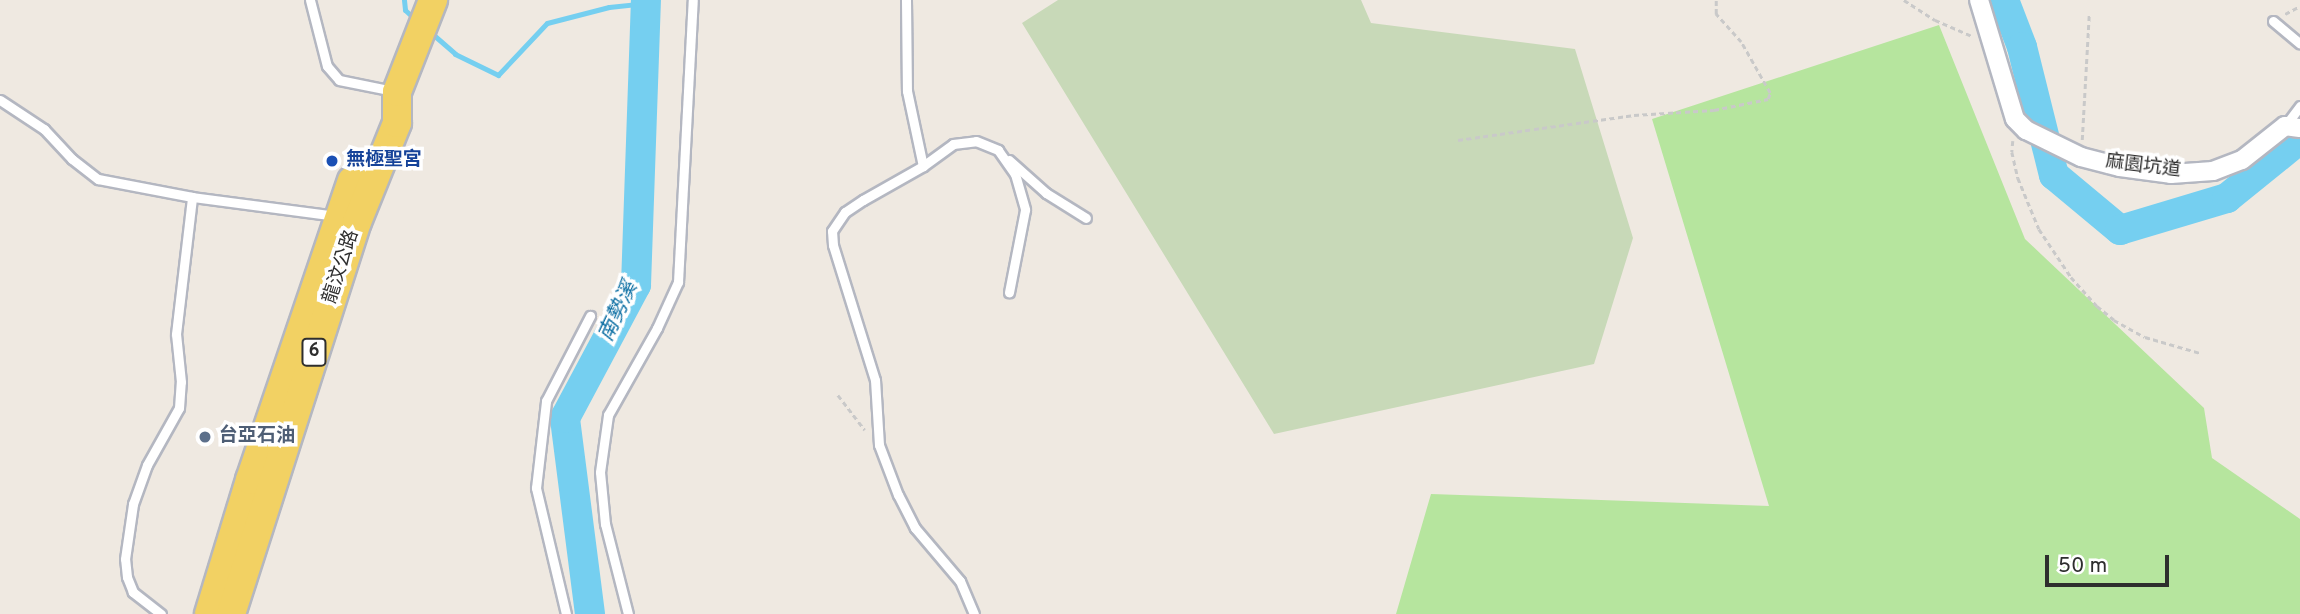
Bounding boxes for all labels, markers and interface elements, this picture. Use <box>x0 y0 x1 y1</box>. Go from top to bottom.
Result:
place label: 無極聖宮 <box>346 150 422 172</box>
street label: 麻園坑道 <box>2104 151 2182 183</box>
marker: 無極聖宮 <box>324 153 340 169</box>
street label: 龍汶公路 <box>319 227 365 307</box>
water label: 南勢溪 <box>594 278 644 346</box>
road number: 6 <box>300 338 328 366</box>
place label: 台亞石油 <box>219 426 295 448</box>
marker: 台亞石油 <box>197 429 213 445</box>
scale bar <box>2048 540 2172 584</box>
text: 50 m <box>2058 553 2107 580</box>

